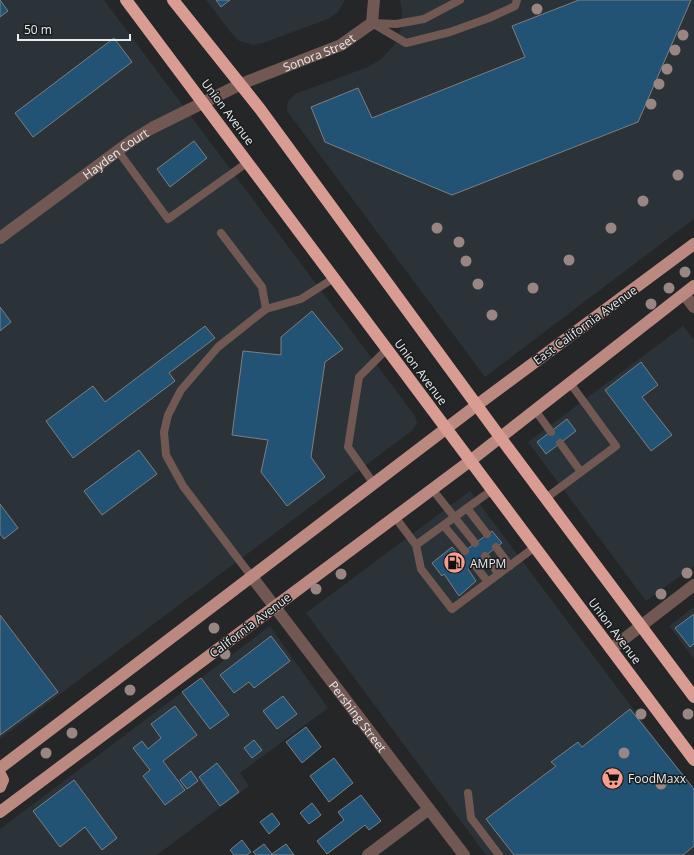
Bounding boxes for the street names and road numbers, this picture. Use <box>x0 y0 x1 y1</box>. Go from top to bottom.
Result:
street label: Sonora Street <box>280 29 358 75</box>
street label: Union Avenue <box>198 75 259 149</box>
street label: Hayden Court <box>79 124 151 183</box>
street label: East California Avenue <box>529 281 641 369</box>
street label: Union Avenue <box>391 335 452 409</box>
street label: California Avenue <box>206 588 295 661</box>
street label: Union Avenue <box>585 594 646 668</box>
street label: Pershing Street <box>325 677 391 755</box>

